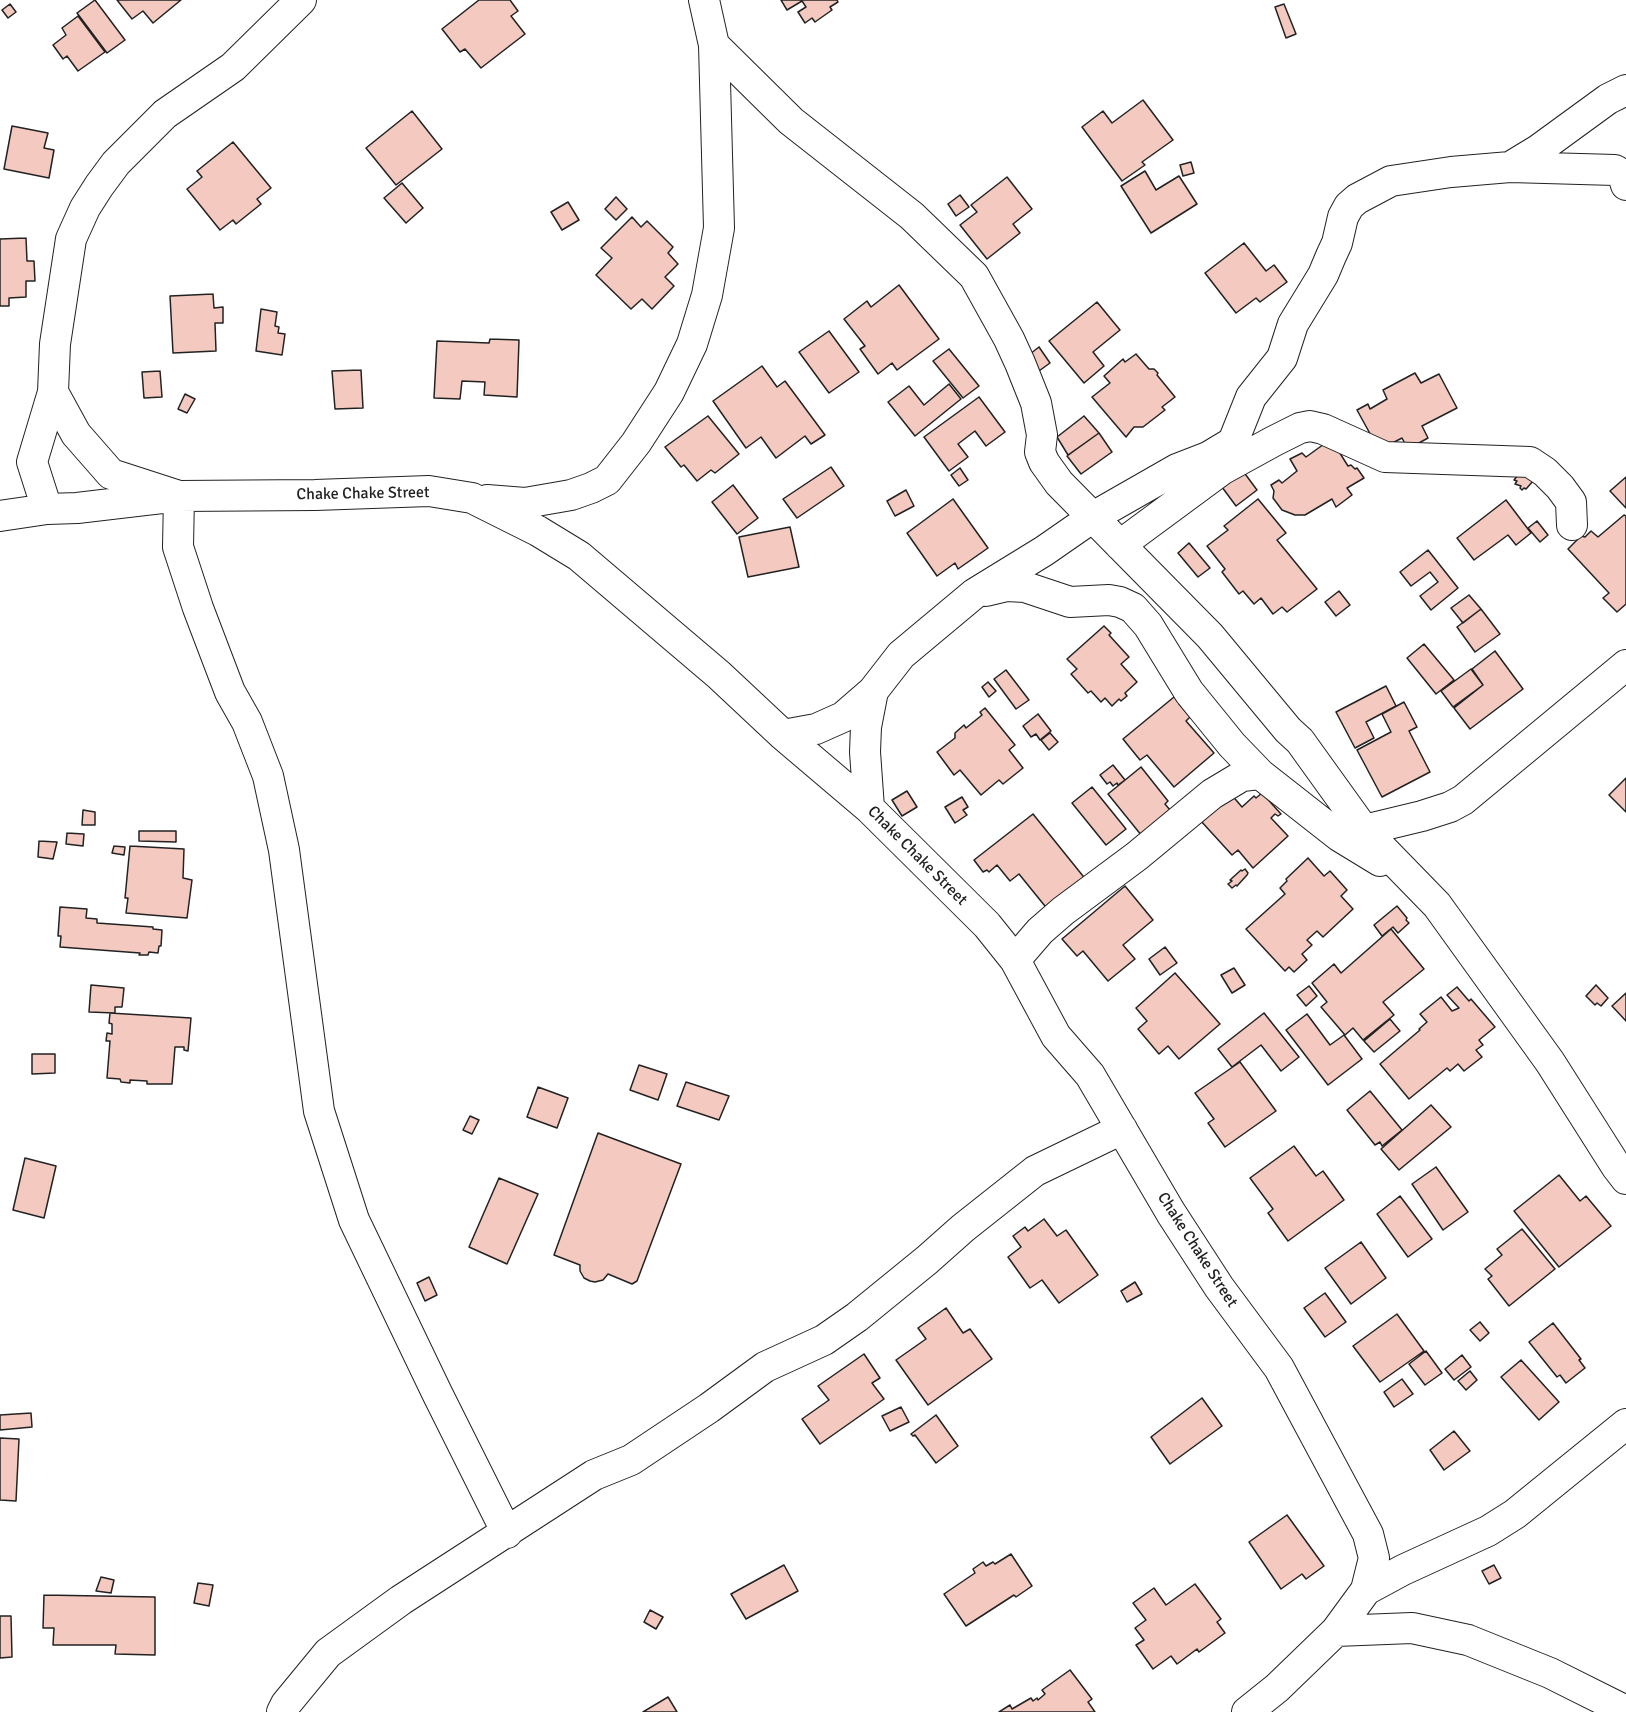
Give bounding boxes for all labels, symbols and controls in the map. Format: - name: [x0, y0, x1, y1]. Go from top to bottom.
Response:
- street label: Chake Chake Street: [296, 483, 430, 505]
- street label: Chake Chake Street: [863, 802, 971, 910]
- street label: Chake Chake Street: [1153, 1189, 1241, 1311]

